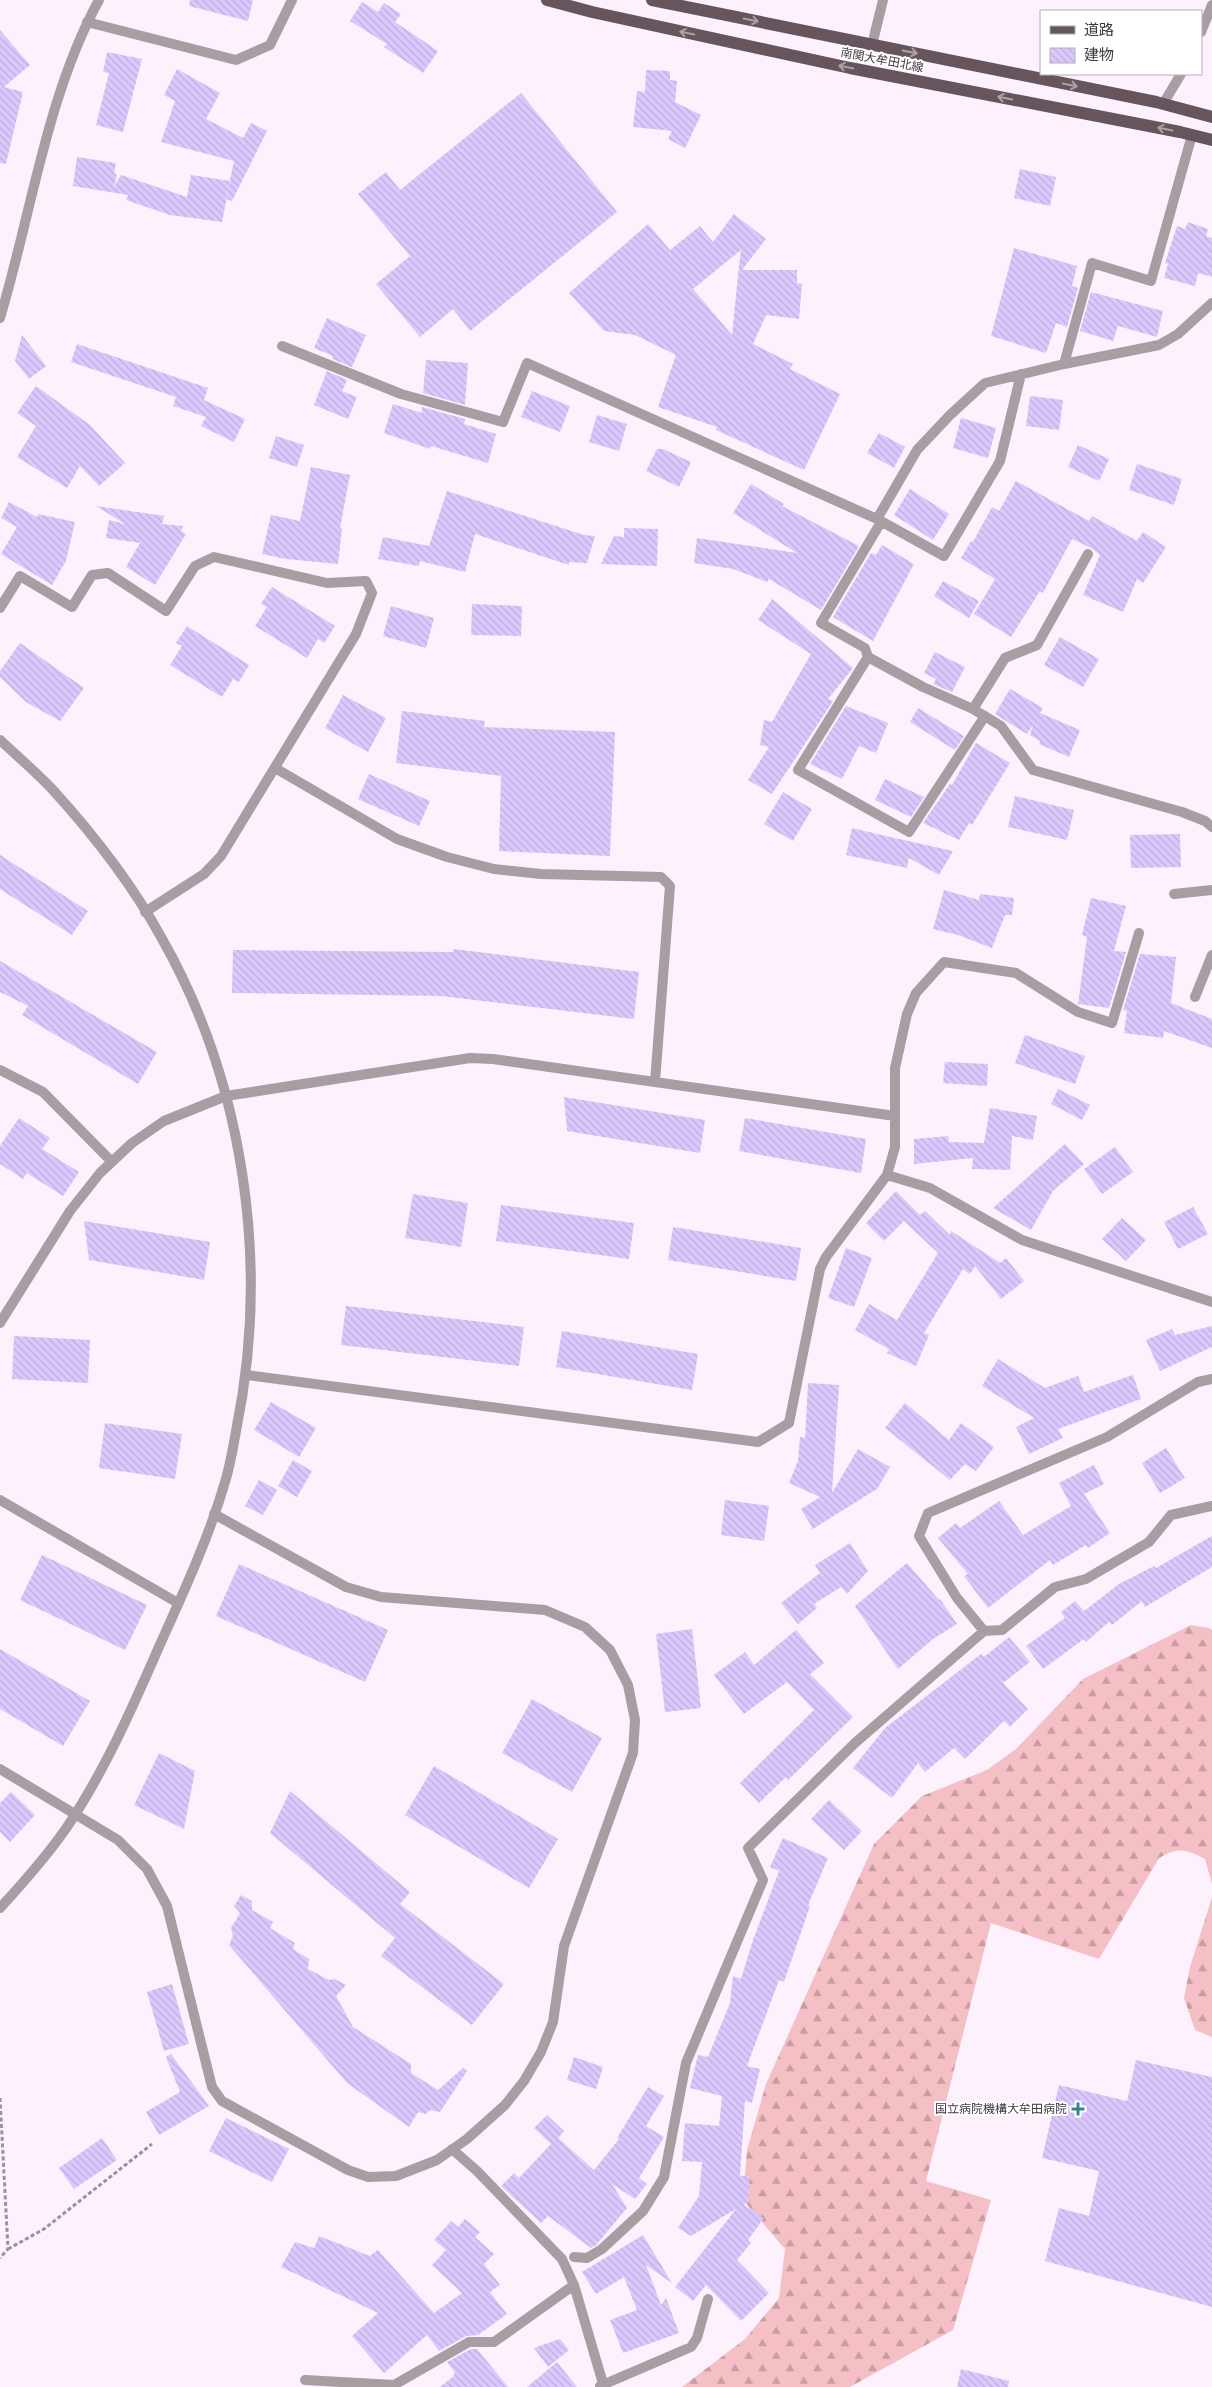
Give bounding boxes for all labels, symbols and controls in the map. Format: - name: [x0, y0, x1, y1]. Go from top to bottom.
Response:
- legend: [1040, 10, 1202, 75]
- one-way arrow: [743, 16, 759, 25]
- text: 道路: [1084, 21, 1114, 38]
- one-way arrow: [679, 28, 695, 37]
- street label: 南関大牟田北線: [839, 45, 925, 75]
- text: 建物: [1084, 46, 1114, 63]
- one-way arrow: [902, 48, 918, 58]
- one-way arrow: [838, 62, 854, 71]
- one-way arrow: [1061, 80, 1077, 90]
- one-way arrow: [997, 93, 1013, 103]
- one-way arrow: [1157, 124, 1173, 133]
- place label: 国立病院機構大牟田病院: [935, 2102, 1067, 2116]
- marker: 国立病院機構大牟田病院: [1071, 2102, 1085, 2116]

